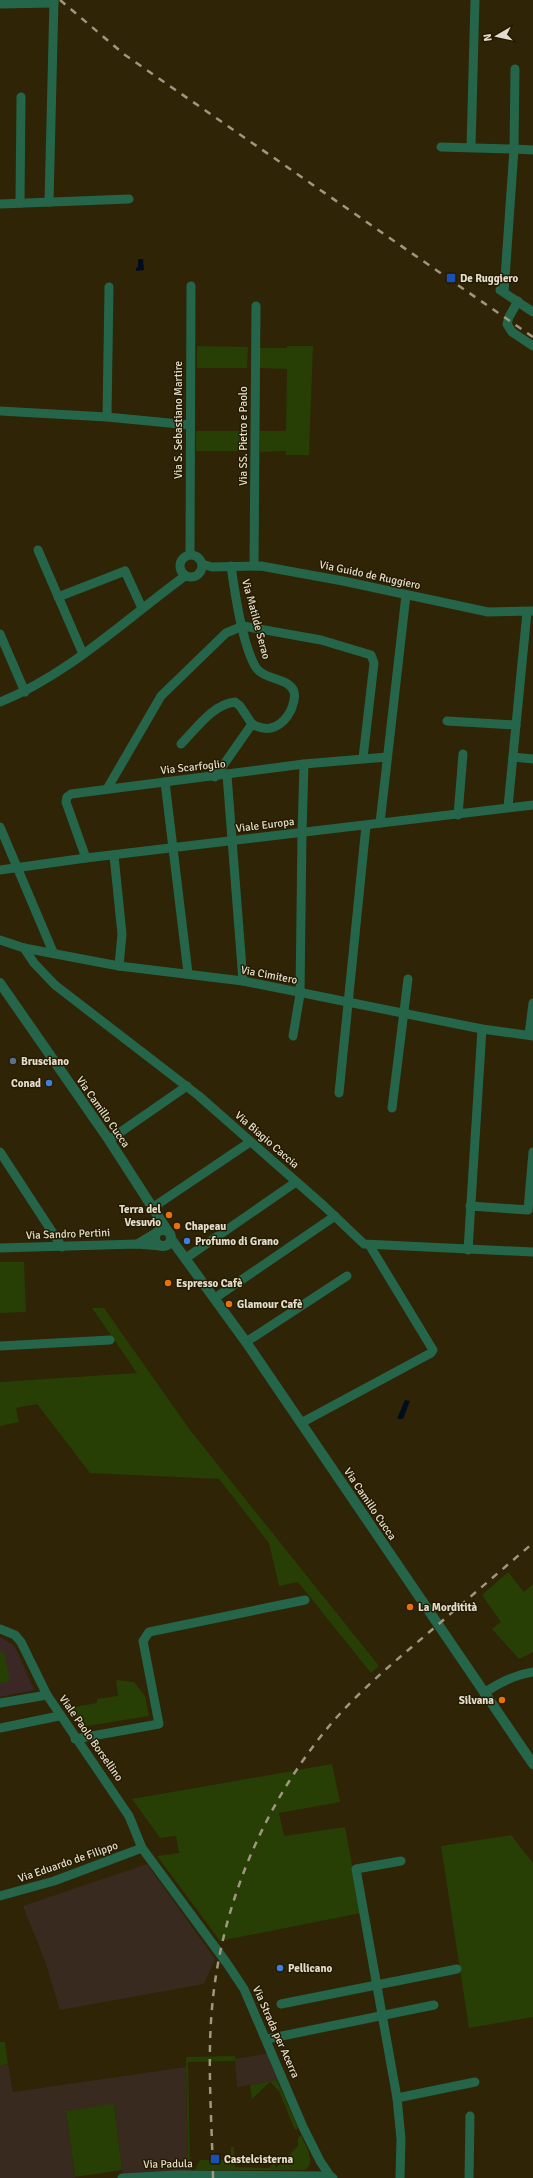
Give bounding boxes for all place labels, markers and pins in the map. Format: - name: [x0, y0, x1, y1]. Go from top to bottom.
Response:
- marker: De Ruggiero: [445, 272, 457, 284]
- place label: De Ruggiero: [460, 272, 519, 285]
- place label: Brusciano: [21, 1055, 69, 1068]
- marker: Brusciano: [8, 1056, 18, 1066]
- place label: Conad: [11, 1077, 41, 1090]
- marker: Conad: [44, 1078, 54, 1088]
- place label: Terra del Vesuvio: [119, 1203, 162, 1229]
- marker: Terra del Vesuvio: [164, 1210, 174, 1220]
- place label: Chapeau: [185, 1220, 226, 1233]
- marker: Chapeau: [172, 1221, 182, 1231]
- place label: Profumo di Grano: [195, 1235, 279, 1248]
- marker: Profumo di Grano: [182, 1236, 192, 1246]
- place label: Espresso Cafè: [176, 1277, 243, 1290]
- marker: Espresso Cafè: [163, 1278, 173, 1288]
- place label: Glamour Cafè: [237, 1298, 303, 1311]
- marker: Glamour Cafè: [224, 1299, 234, 1309]
- place label: La Morditità: [418, 1601, 478, 1614]
- marker: La Morditità: [405, 1602, 415, 1612]
- place label: Silvana: [459, 1694, 494, 1707]
- marker: Silvana: [497, 1695, 507, 1705]
- place label: Pellicano: [288, 1962, 332, 1975]
- marker: Pellicano: [275, 1963, 285, 1973]
- marker: Castelcisterna: [209, 2153, 221, 2165]
- place label: Castelcisterna: [224, 2153, 293, 2166]

